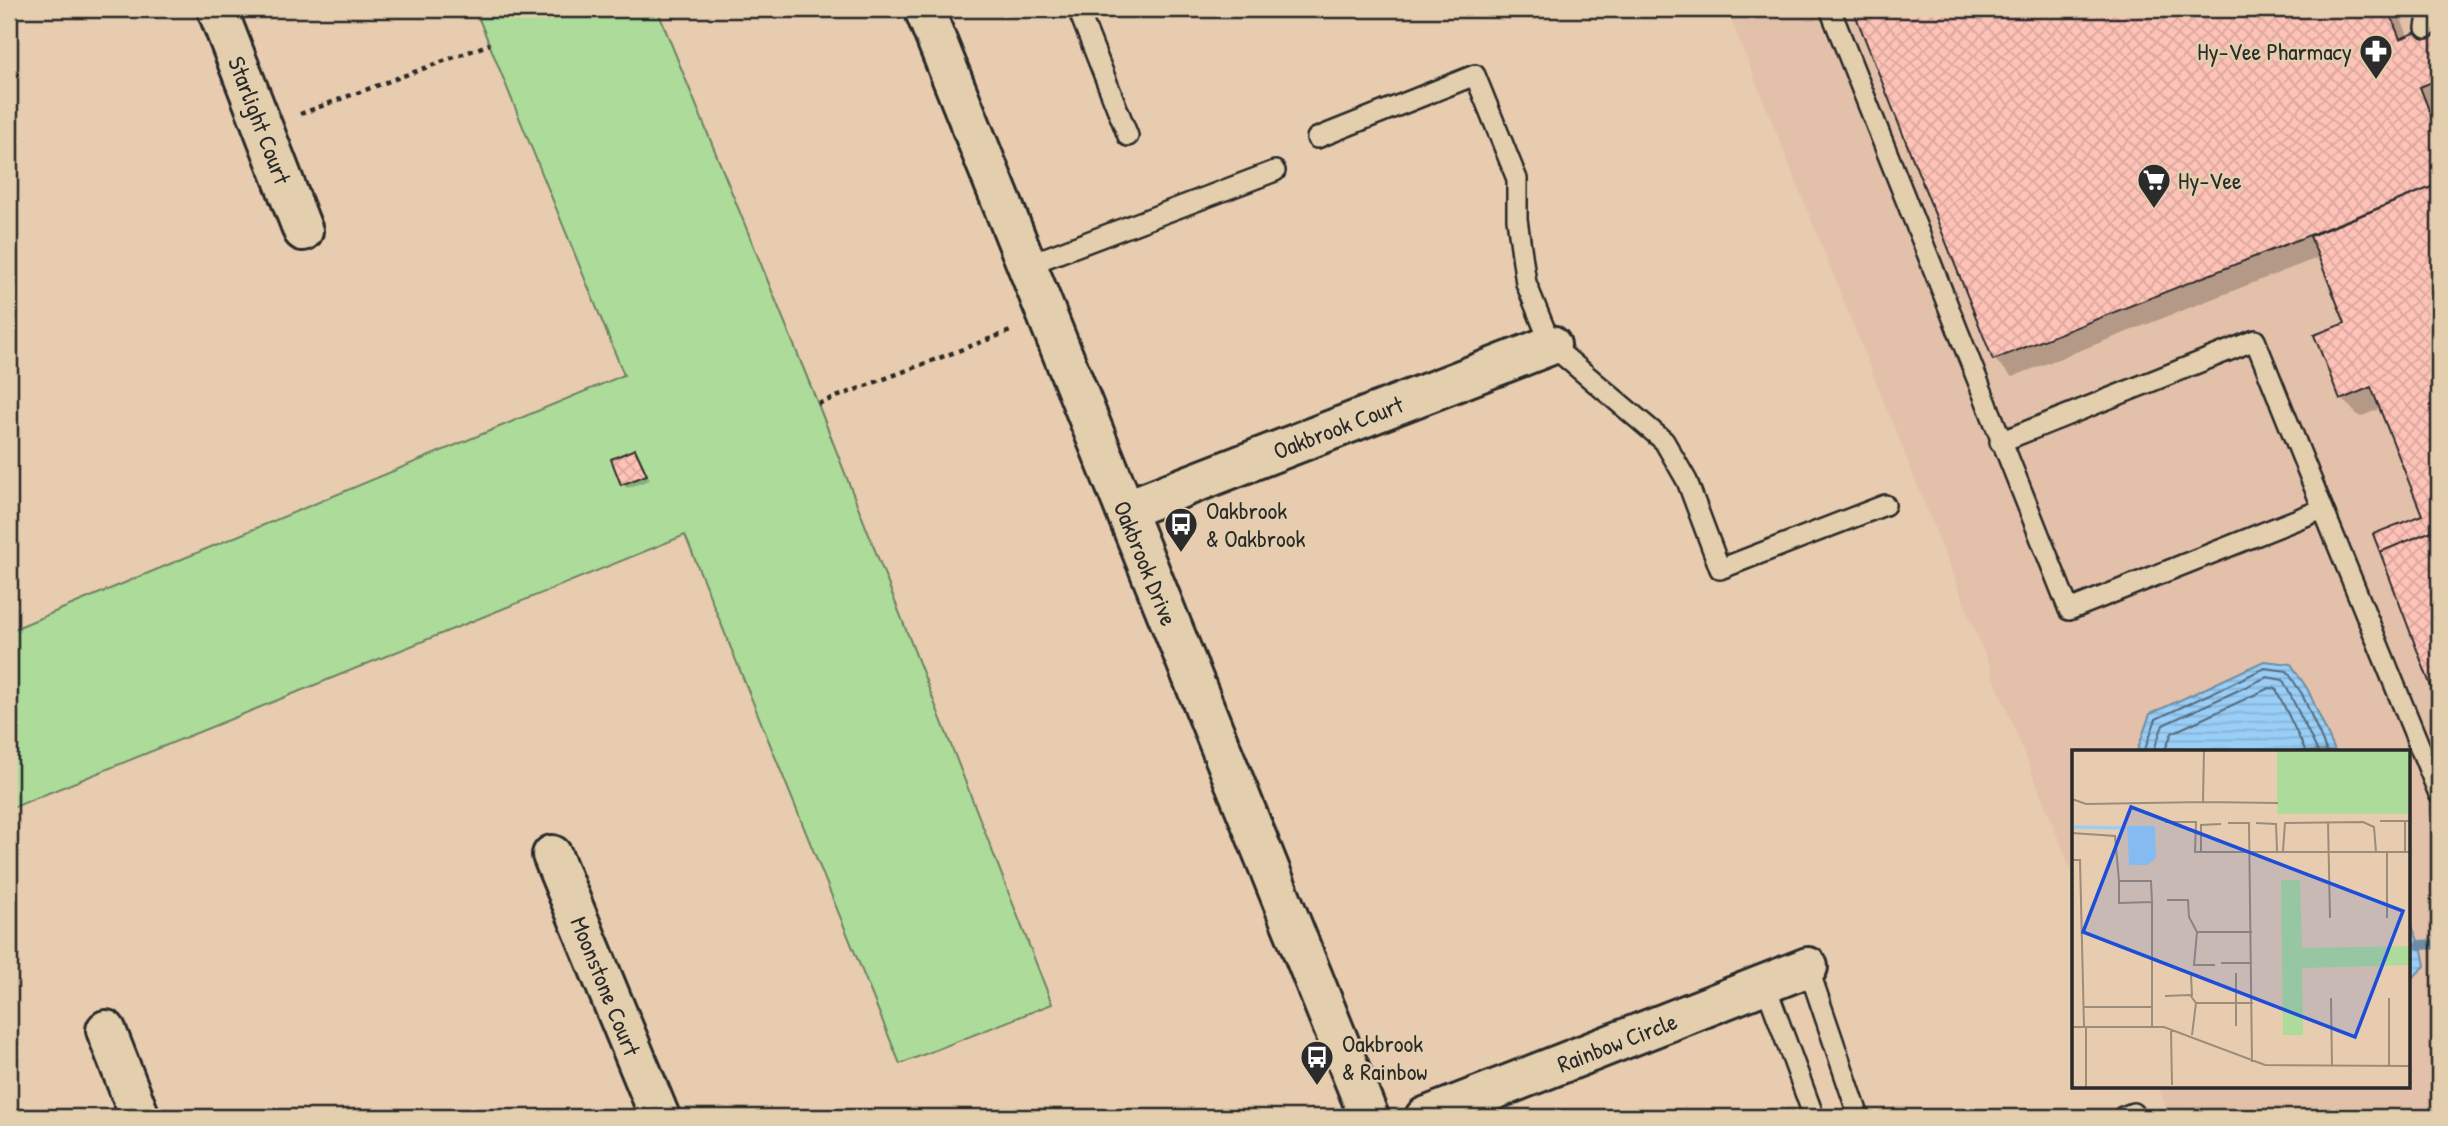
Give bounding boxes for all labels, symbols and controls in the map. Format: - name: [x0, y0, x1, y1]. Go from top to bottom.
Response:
- pharmacy icon: Hy-Vee Pharmacy: [2357, 32, 2395, 81]
- place label: Hy-Vee Pharmacy: [2197, 35, 2352, 67]
- street label: Starlight Court: [221, 52, 299, 189]
- supermarket icon: Hy-Vee: [2135, 161, 2173, 210]
- place label: Hy-Vee: [2178, 164, 2242, 196]
- street label: Oakbrook Court: [1269, 387, 1408, 466]
- place label: Oakbrook & Oakbrook: [1206, 494, 1305, 554]
- street label: Oakbrook Drive: [1106, 496, 1186, 631]
- bus stop icon: Oakbrook & Oakbrook: [1162, 505, 1200, 554]
- inset map: [2072, 750, 2410, 1088]
- street label: Moonstone Court: [564, 912, 649, 1061]
- street label: Rainbow Circle: [1553, 1004, 1682, 1079]
- place label: Oakbrook & Rainbow: [1342, 1027, 1427, 1087]
- bus stop icon: Oakbrook & Rainbow: [1298, 1038, 1336, 1087]

